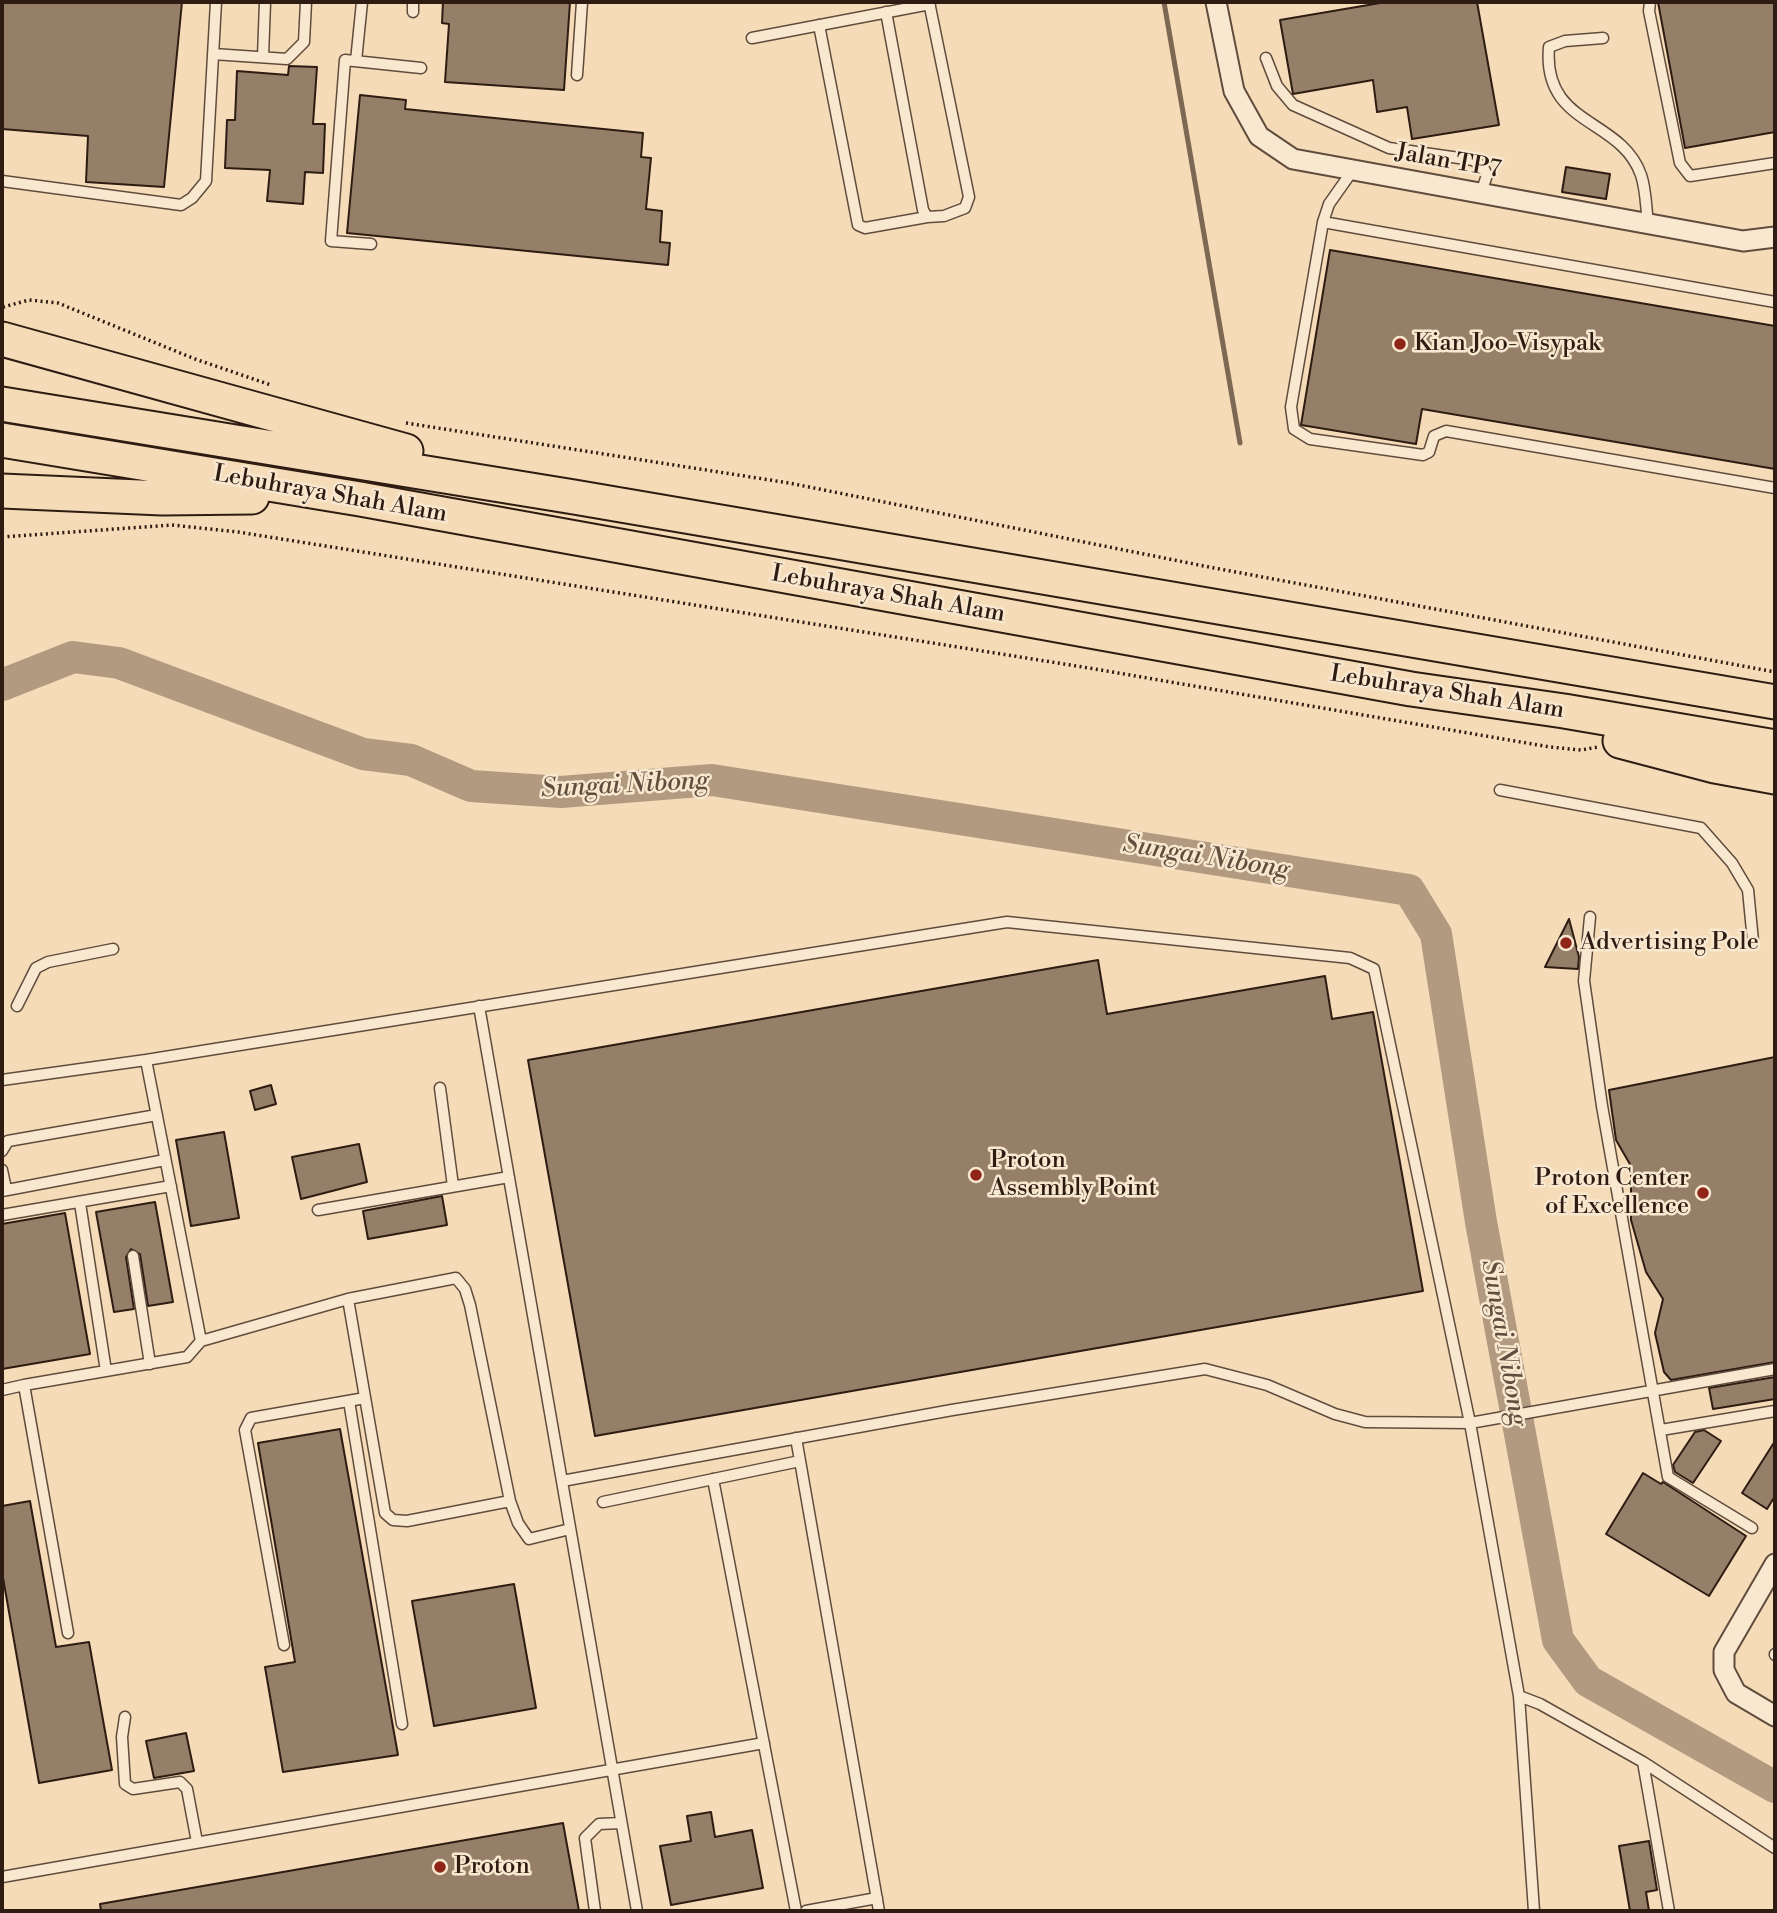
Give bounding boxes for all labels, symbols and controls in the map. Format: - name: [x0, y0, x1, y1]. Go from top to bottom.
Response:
- street label: Jalan TP7: [1393, 139, 1503, 185]
- place label: Kian Joo-Visypak: [1414, 330, 1601, 358]
- marker: Kian Joo-Visypak: [1392, 336, 1408, 352]
- street label: Lebuhraya Shah Alam: [211, 460, 449, 530]
- street label: Lebuhraya Shah Alam: [769, 560, 1007, 630]
- street label: Lebuhraya Shah Alam: [1328, 660, 1566, 726]
- water label: Sungai Nibong: [540, 766, 710, 806]
- water label: Sungai Nibong: [1121, 829, 1291, 887]
- place label: Advertising Pole: [1580, 929, 1759, 957]
- marker: Advertising Pole: [1558, 935, 1574, 951]
- place label: Proton Assembly Point: [990, 1147, 1157, 1203]
- place label: Proton Center of Excellence: [1535, 1165, 1689, 1221]
- marker: Proton Assembly Point: [968, 1167, 984, 1183]
- marker: Proton Center of Excellence: [1695, 1185, 1711, 1201]
- water label: Sungai Nibong: [1473, 1257, 1533, 1429]
- place label: Proton: [454, 1853, 530, 1881]
- marker: Proton: [432, 1859, 448, 1875]

